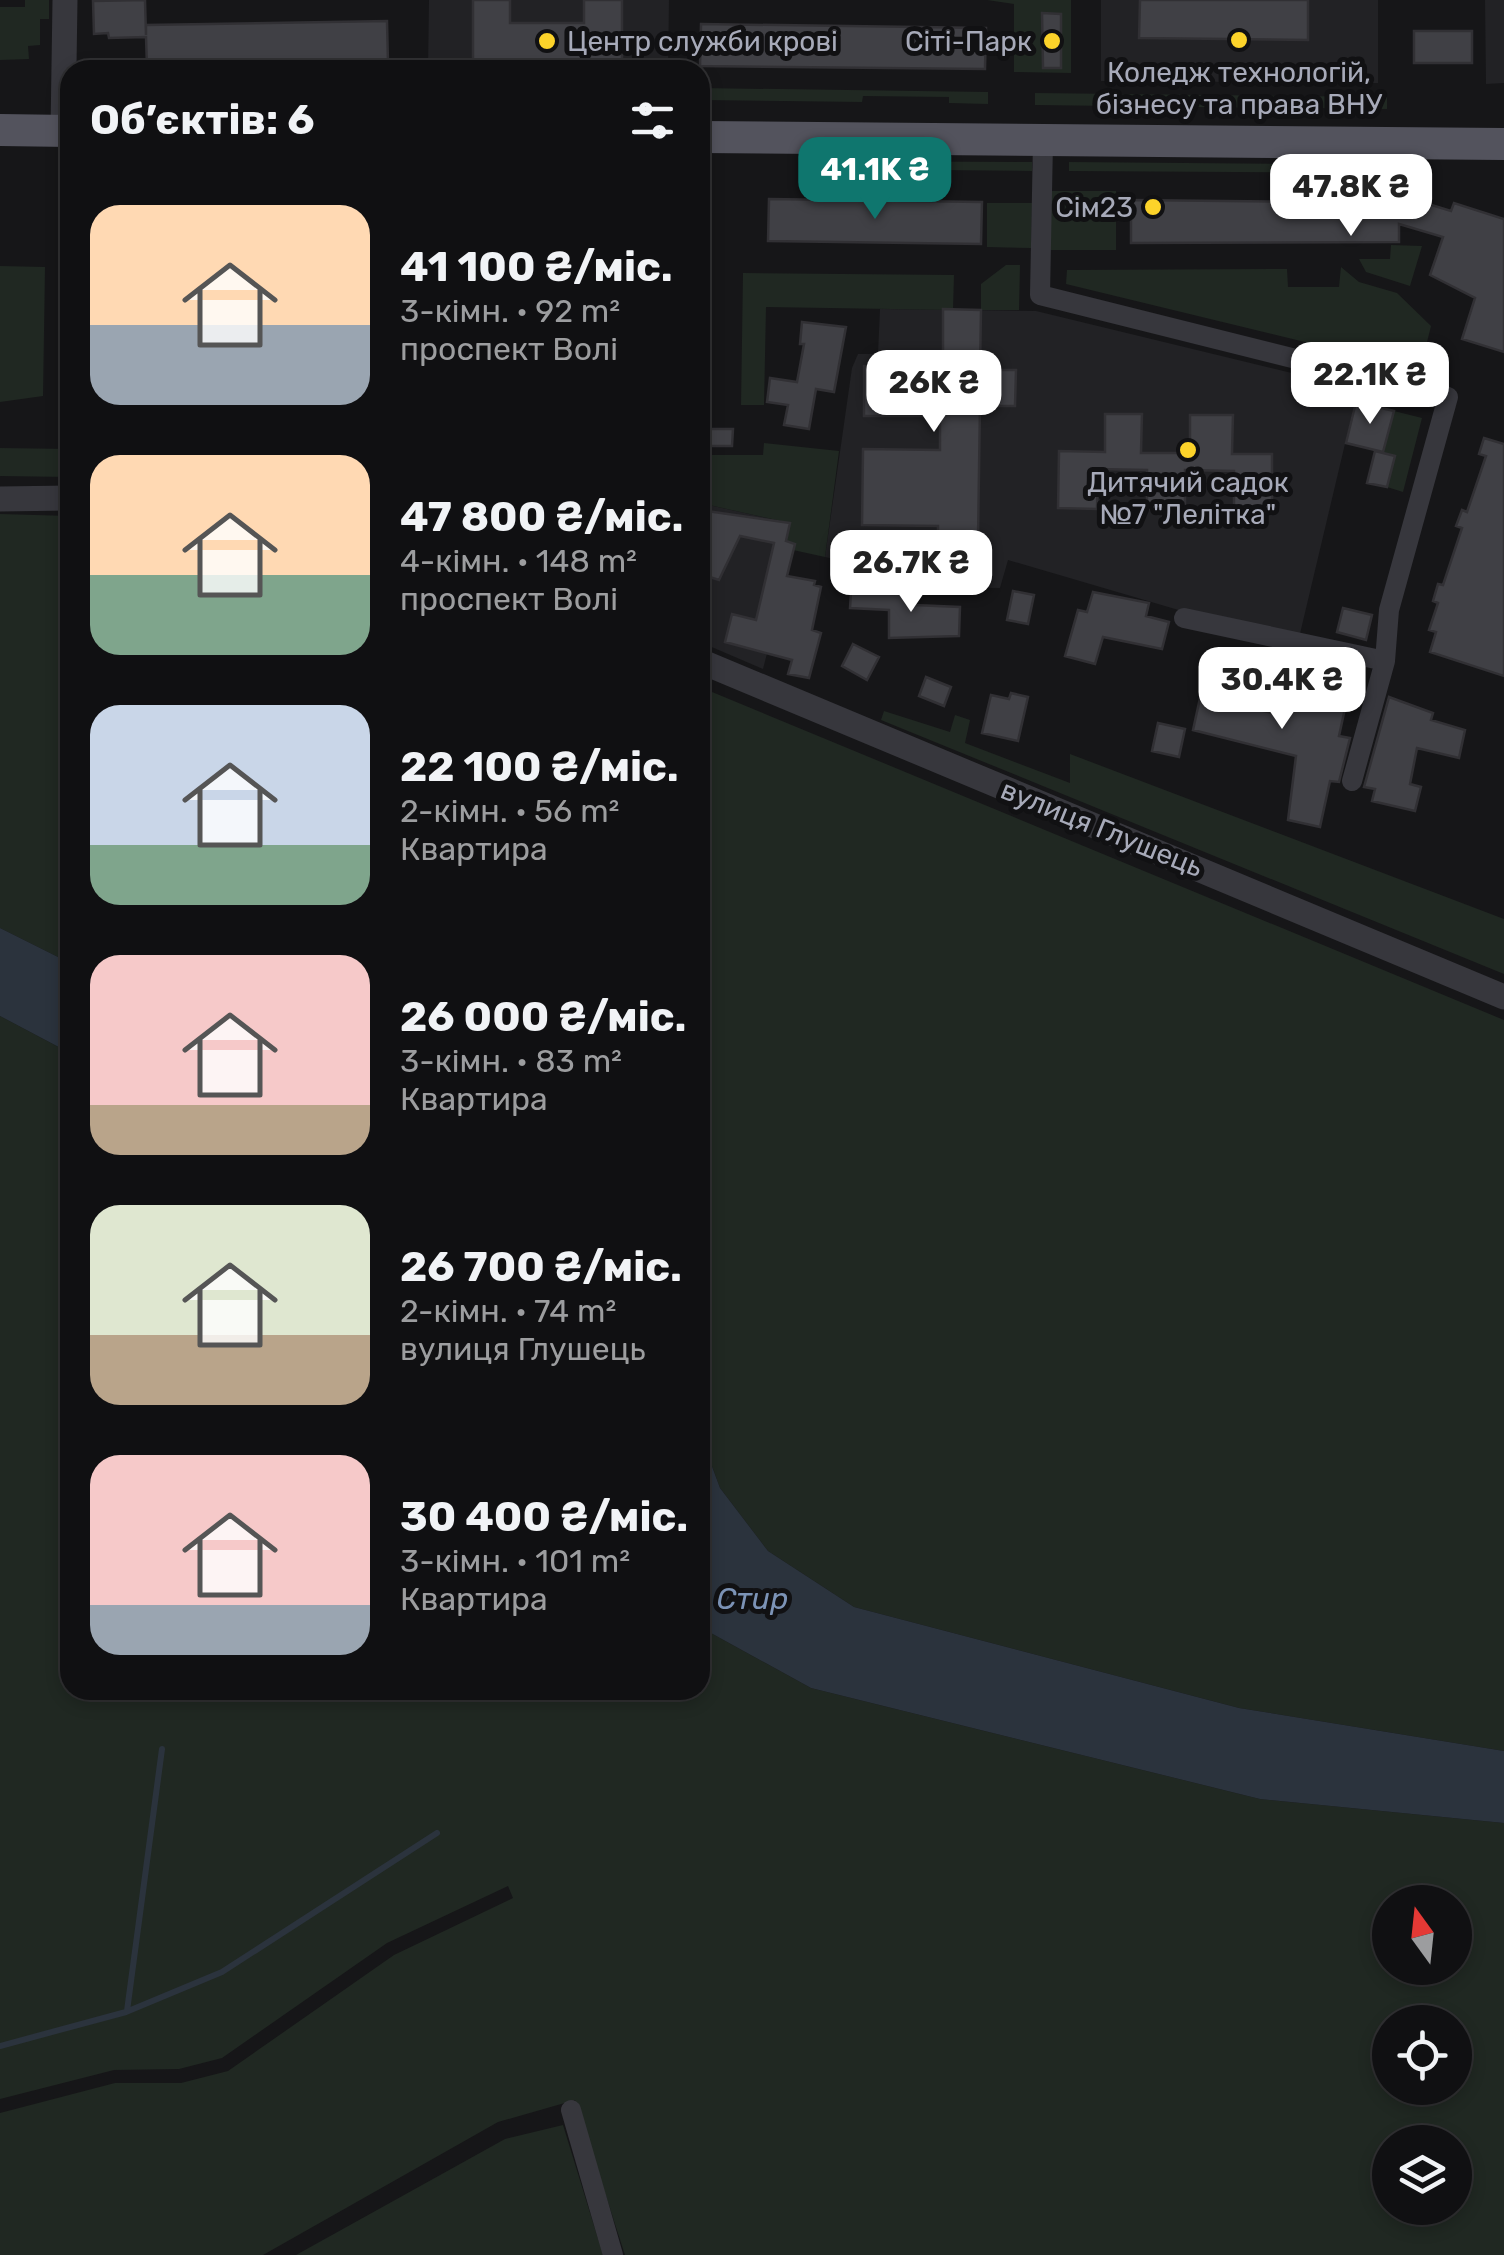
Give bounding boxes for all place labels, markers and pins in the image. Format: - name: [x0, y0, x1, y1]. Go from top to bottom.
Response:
- place label: Центр служби крові: [567, 25, 838, 58]
- place label: Сіті-Парк: [905, 25, 1032, 58]
- marker: Коледж технологій, бізнесу та права ВНУ: [1228, 29, 1250, 51]
- marker: Центр служби крові: [536, 30, 558, 52]
- marker: Сіті-Парк: [1041, 30, 1063, 52]
- place label: Коледж технологій, бізнесу та права ВНУ: [1096, 56, 1383, 121]
- pin: 41.1K ₴: [783, 137, 967, 222]
- pin: 47.8K ₴: [1259, 154, 1443, 239]
- place label: Сім23: [1055, 191, 1133, 224]
- marker: Сім23: [1142, 196, 1164, 218]
- pin: 22.1K ₴: [1278, 342, 1462, 427]
- pin: 26K ₴: [864, 350, 1004, 435]
- marker: Дитячий садок №7 "Лелітка": [1177, 439, 1199, 461]
- place label: Дитячий садок №7 "Лелітка": [1087, 466, 1289, 531]
- pin: 26.7K ₴: [819, 530, 1003, 615]
- pin: 30.4K ₴: [1190, 647, 1374, 732]

